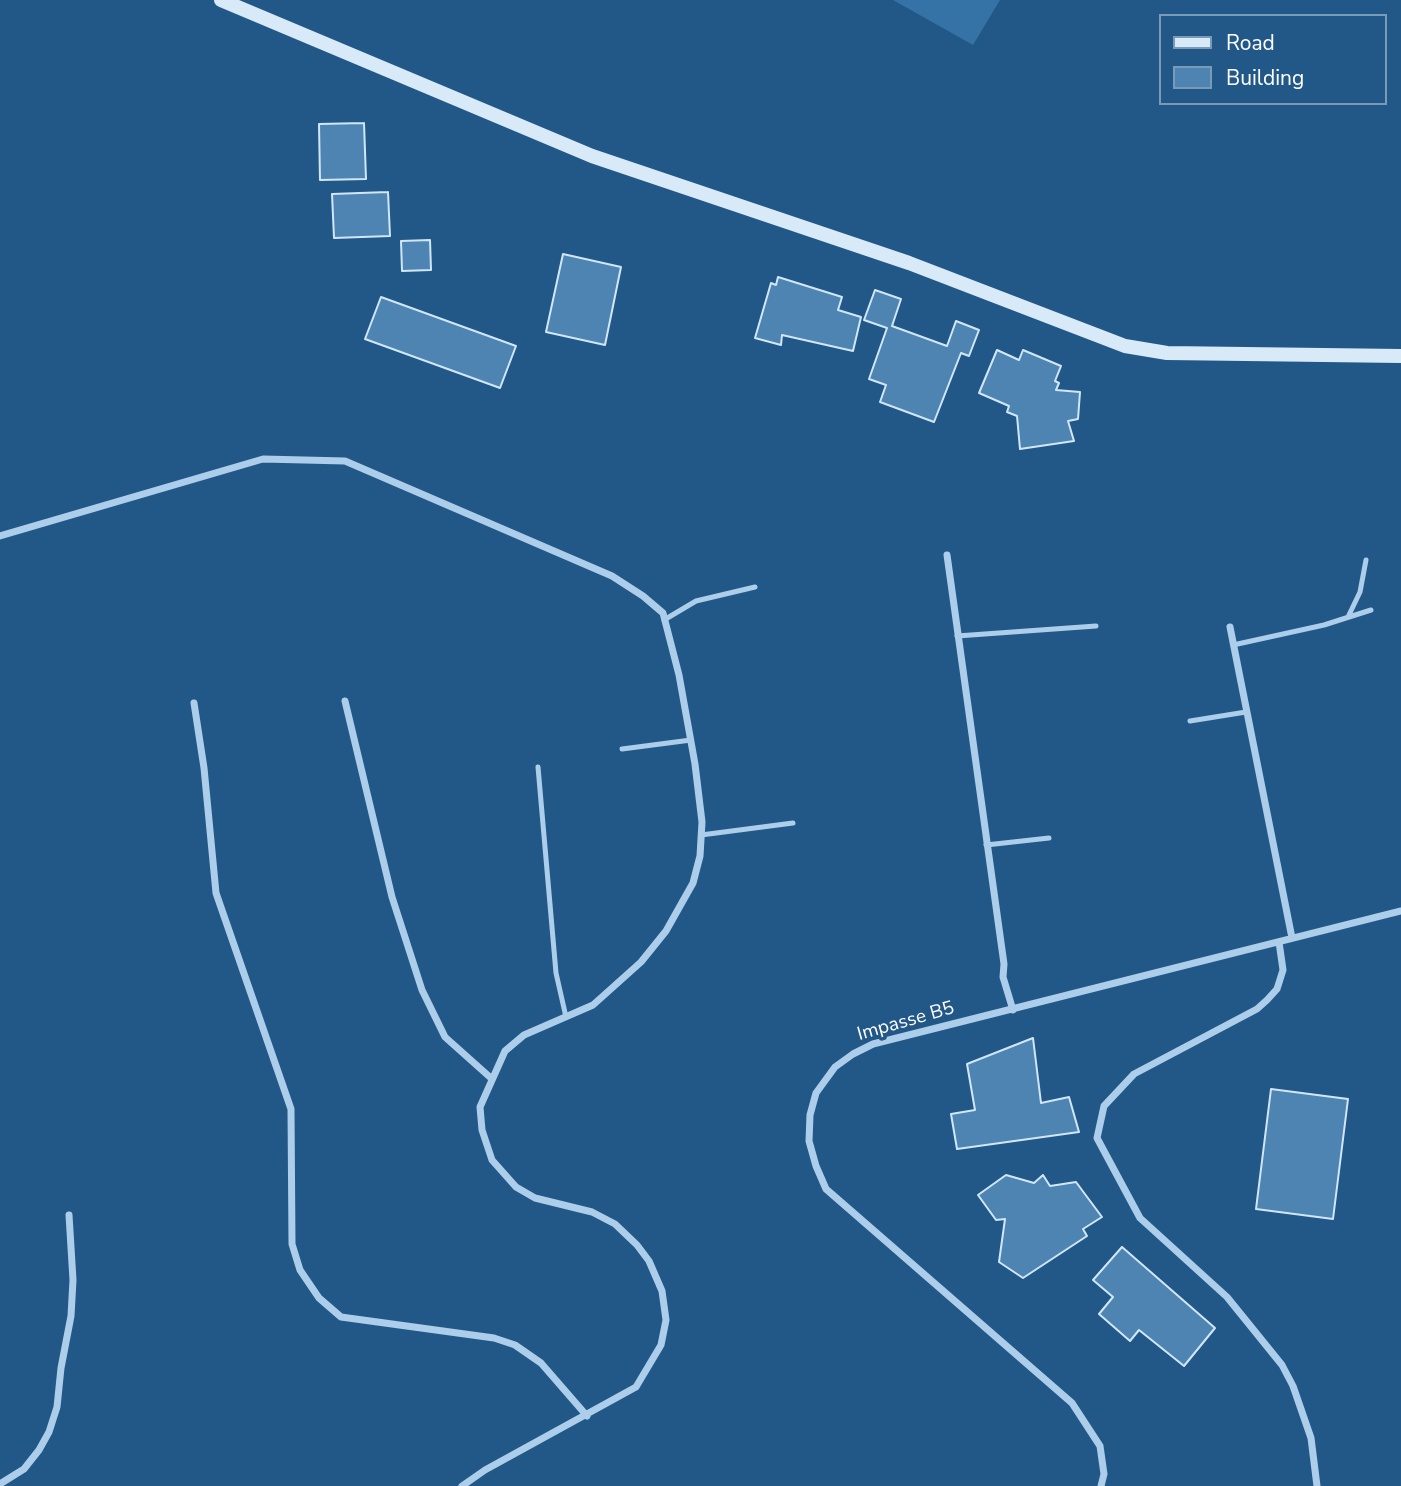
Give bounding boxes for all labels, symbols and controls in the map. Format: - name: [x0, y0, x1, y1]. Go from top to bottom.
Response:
- legend: [1160, 14, 1387, 105]
- text: Road: [1226, 29, 1275, 57]
- text: Building: [1226, 64, 1304, 92]
- street label: Impasse B5: [855, 997, 957, 1047]

